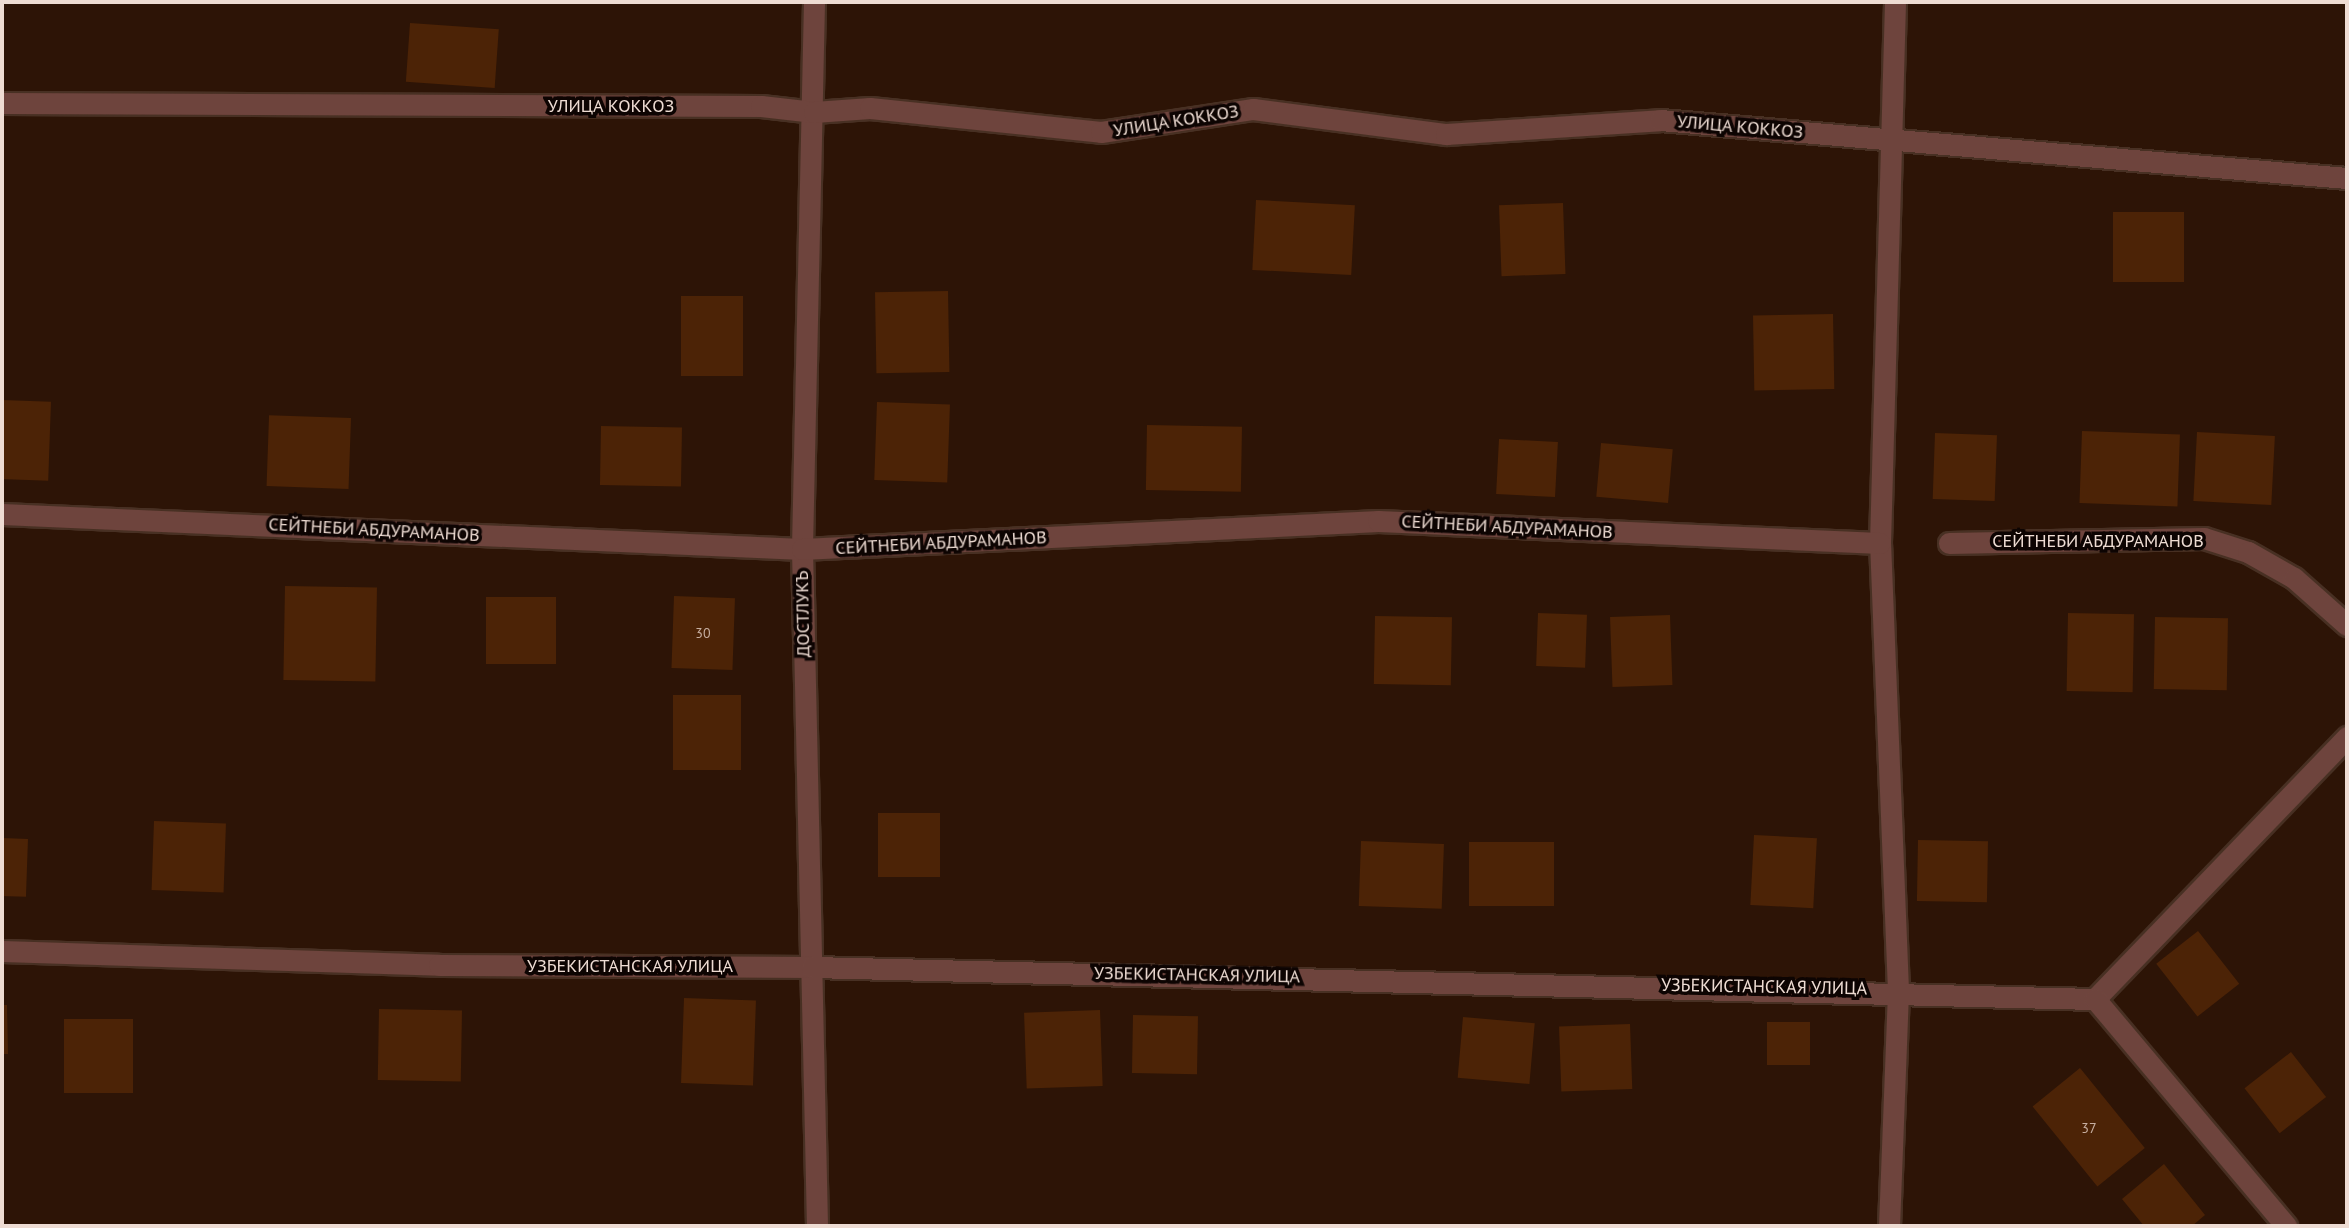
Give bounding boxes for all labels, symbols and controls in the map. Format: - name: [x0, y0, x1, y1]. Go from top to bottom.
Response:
- street label: УЛИЦА КОККОЗ: [547, 95, 675, 117]
- street label: УЛИЦА КОККОЗ: [1111, 100, 1241, 142]
- street label: УЛИЦА КОККОЗ: [1676, 111, 1804, 143]
- street label: СЕЙТНЕБИ АБДУРАМАНОВ: [1401, 511, 1613, 543]
- street label: СЕЙТНЕБИ АБДУРАМАНОВ: [268, 514, 480, 546]
- street label: СЕЙТНЕБИ АБДУРАМАНОВ: [835, 527, 1047, 559]
- street label: СЕЙТНЕБИ АБДУРАМАНОВ: [1992, 530, 2204, 552]
- street label: ДОСТЛУКЪ: [791, 570, 815, 658]
- house number: 30: [695, 625, 711, 641]
- street label: УЗБЕКИСТАНСКАЯ УЛИЦА: [527, 955, 733, 977]
- street label: УЗБЕКИСТАНСКАЯ УЛИЦА: [1094, 962, 1300, 988]
- street label: УЗБЕКИСТАНСКАЯ УЛИЦА: [1661, 974, 1867, 1000]
- house number: 37: [2081, 1120, 2097, 1136]

